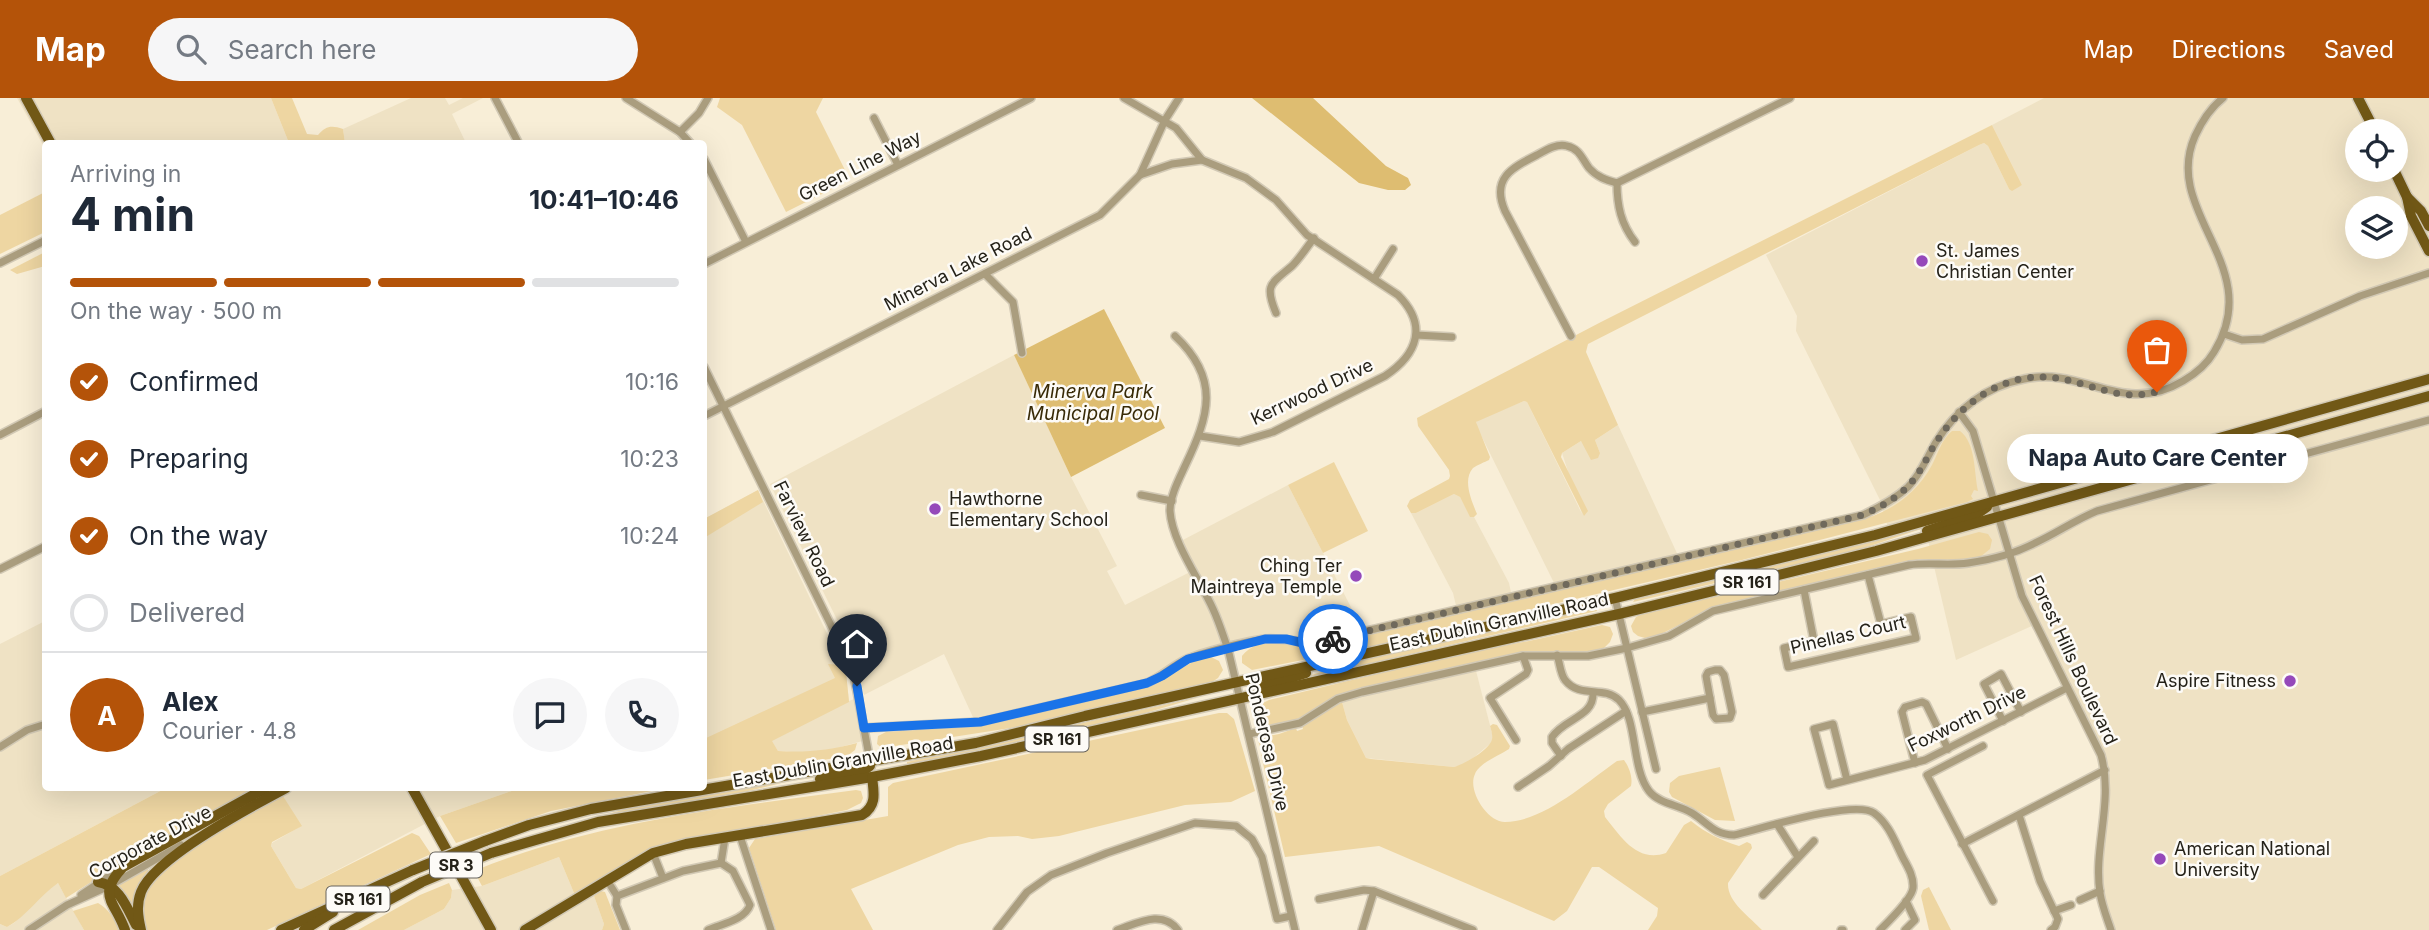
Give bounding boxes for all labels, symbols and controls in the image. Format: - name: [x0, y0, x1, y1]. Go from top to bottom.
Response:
- search box: [148, 18, 638, 81]
- text: Map: [35, 29, 106, 69]
- icon: search: [172, 30, 210, 68]
- text: Search here: [228, 34, 376, 65]
- text: Map: [2084, 35, 2133, 64]
- text: Directions: [2171, 35, 2286, 64]
- text: Saved: [2324, 35, 2394, 64]
- map controls: [2345, 119, 2408, 259]
- button: locate: [2345, 119, 2408, 182]
- street label: Green Line Way: [795, 126, 924, 205]
- text: Arriving in: [70, 160, 181, 188]
- text: 10:41–10:46: [529, 184, 679, 215]
- text: 4 min: [70, 186, 195, 242]
- button: layers: [2345, 196, 2408, 259]
- street label: Minerva Lake Road: [881, 222, 1035, 315]
- place label: St. James Christian Center: [1936, 240, 2074, 282]
- marker: St. James Christian Center: [1914, 253, 1930, 269]
- text: On the way · 500 m: [70, 297, 282, 325]
- pin: [2127, 320, 2187, 392]
- icon: bag: [2138, 331, 2176, 369]
- street label: Kerrwood Drive: [1247, 354, 1376, 429]
- icon: check: [70, 363, 108, 401]
- text: Confirmed: [129, 366, 259, 397]
- text: 10:16: [625, 368, 679, 396]
- water label: Minerva Park Municipal Pool: [1027, 380, 1160, 425]
- callout: Napa Auto Care Center: [2007, 434, 2308, 483]
- icon: check: [70, 440, 108, 478]
- text: Preparing: [129, 443, 249, 474]
- text: Napa Auto Care Center: [2028, 444, 2287, 472]
- text: 10:23: [620, 445, 679, 473]
- street label: Farview Road: [770, 477, 839, 590]
- place label: Hawthorne Elementary School: [949, 488, 1108, 530]
- marker: Hawthorne Elementary School: [927, 501, 943, 517]
- icon: check: [70, 517, 108, 555]
- text: On the way: [129, 520, 268, 551]
- text: 10:24: [620, 522, 679, 550]
- place label: Ching Ter Maintreya Temple: [1191, 555, 1342, 597]
- marker: Ching Ter Maintreya Temple: [1348, 568, 1364, 584]
- road number: SR 161: [1716, 569, 1778, 594]
- street label: Forest Hills Boulevard: [2025, 572, 2122, 748]
- street label: East Dublin Granville Road: [1387, 588, 1610, 655]
- text: Delivered: [129, 597, 245, 628]
- courier: [1298, 604, 1368, 674]
- street label: Pinellas Court: [1788, 611, 1908, 658]
- pin: [827, 614, 887, 686]
- icon: bike: [1314, 620, 1352, 658]
- icon: home: [838, 625, 876, 663]
- place label: Aspire Fitness: [2156, 670, 2276, 691]
- street label: Ponderosa Drive: [1241, 671, 1294, 813]
- marker: Aspire Fitness: [2282, 673, 2298, 689]
- button: chat: [513, 678, 587, 752]
- button: phone: [605, 678, 679, 752]
- street label: Foxworth Drive: [1904, 681, 2029, 756]
- text: Alex: [162, 686, 219, 717]
- text: A: [97, 700, 117, 731]
- text: Courier · 4.8: [162, 717, 297, 745]
- road number: SR 161: [1026, 726, 1088, 752]
- street label: East Dublin Granville Road: [731, 732, 955, 791]
- street label: Corporate Drive: [85, 800, 215, 883]
- place label: American National University: [2174, 838, 2330, 880]
- marker: American National University: [2152, 851, 2168, 867]
- road number: SR 3: [430, 852, 482, 878]
- road number: SR 161: [326, 886, 390, 912]

